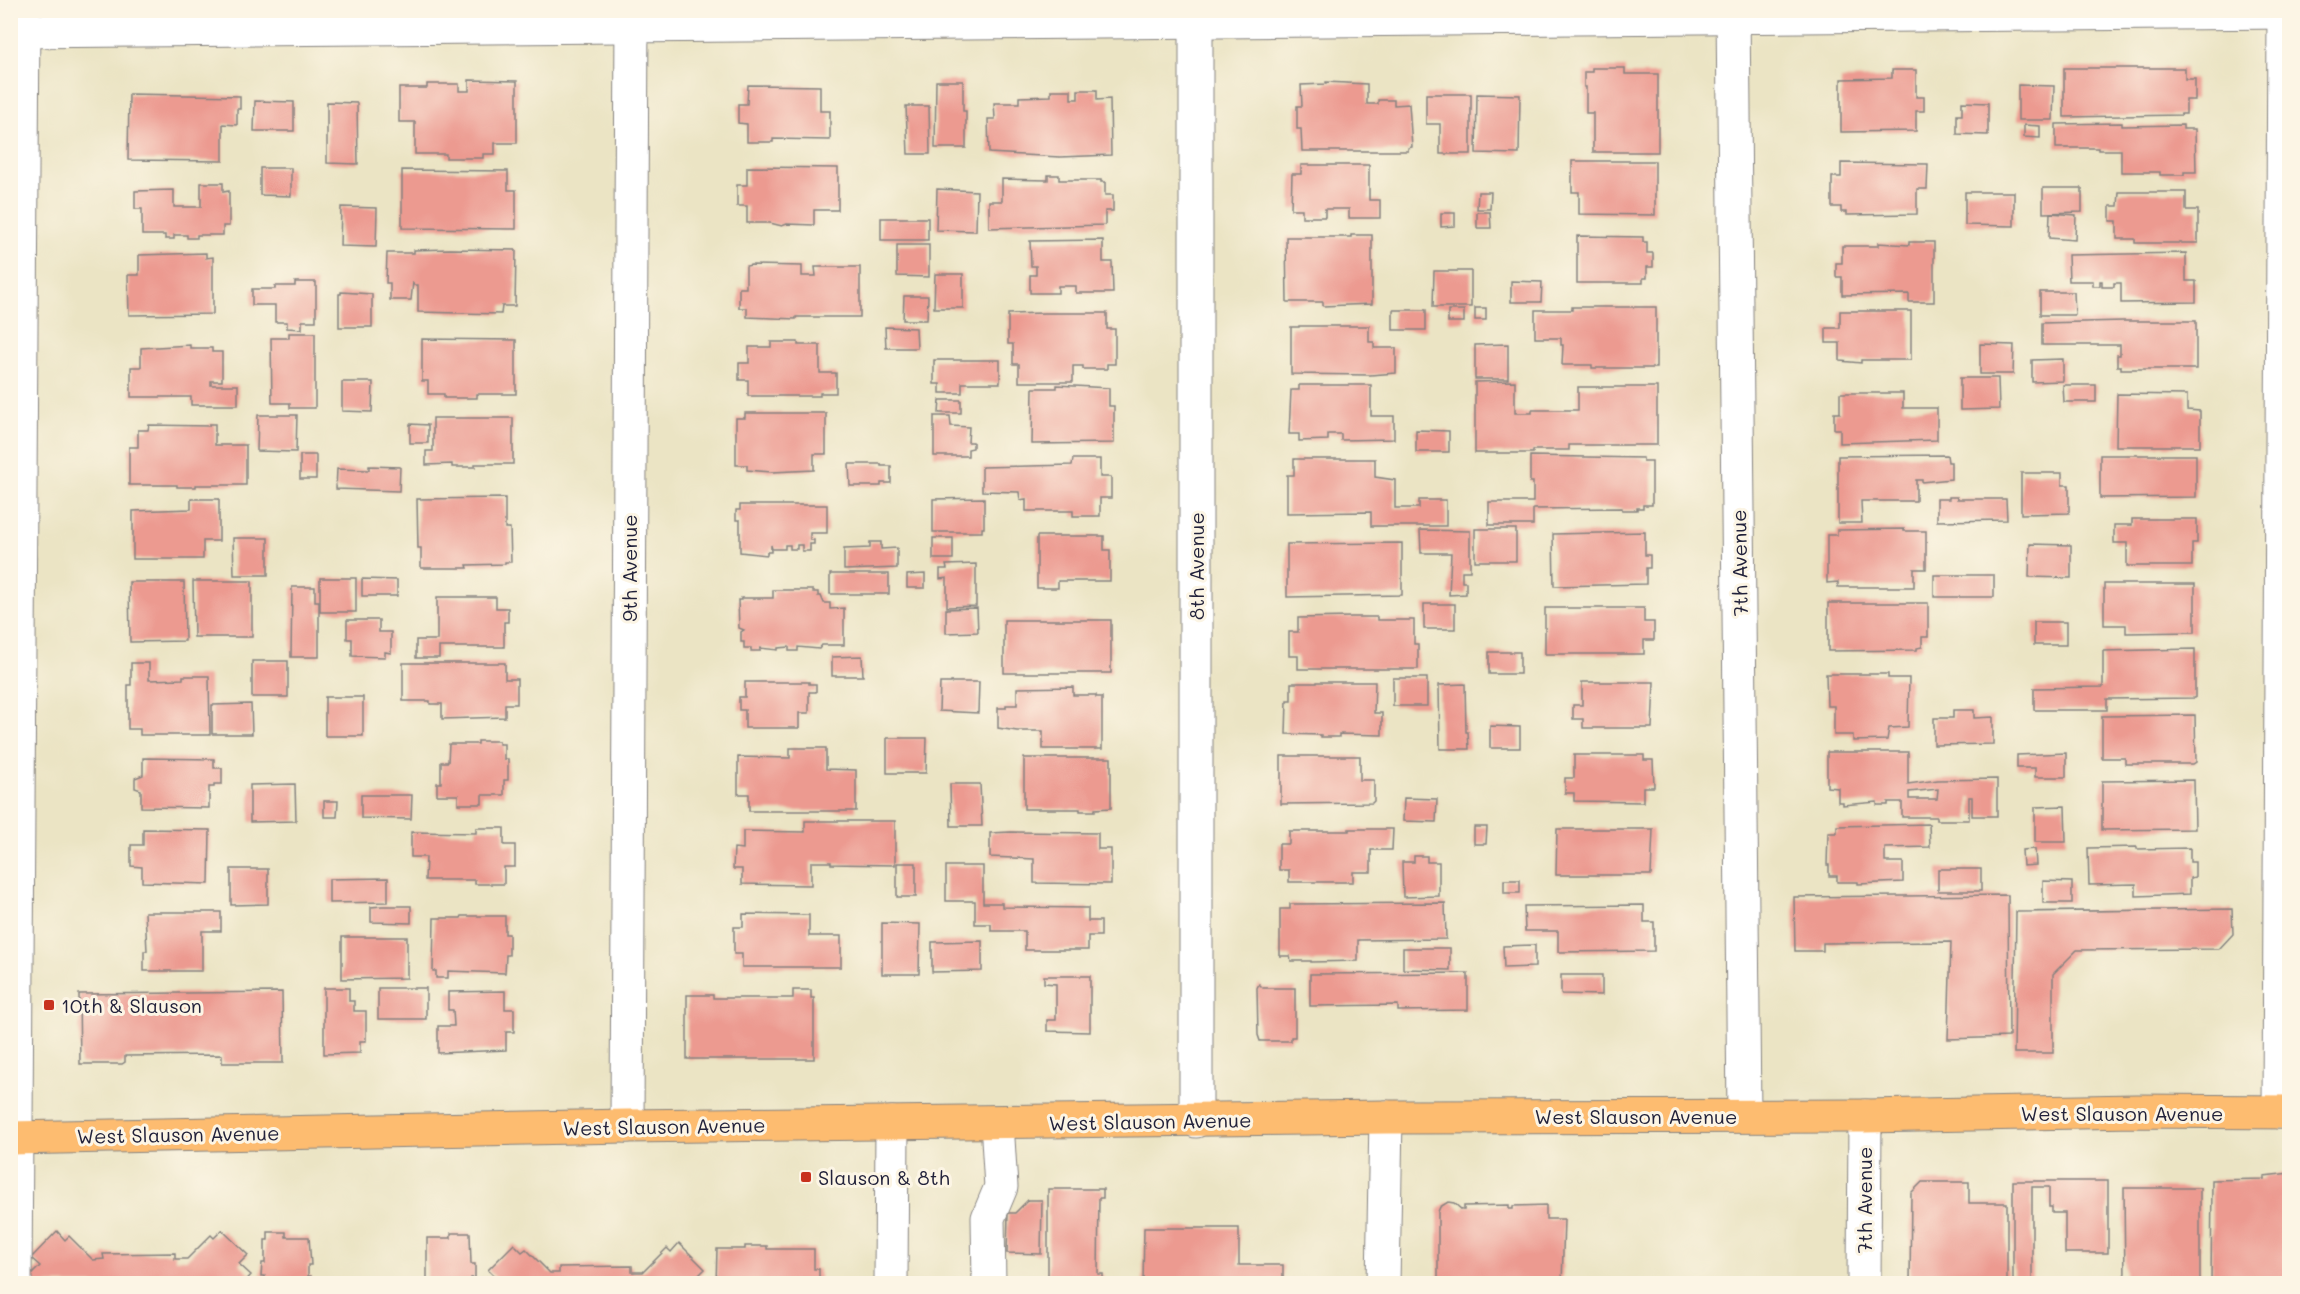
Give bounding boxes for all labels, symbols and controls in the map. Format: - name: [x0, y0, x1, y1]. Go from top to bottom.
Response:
- street label: 7th Avenue: [1725, 509, 1753, 617]
- street label: 8th Avenue: [1183, 512, 1209, 620]
- street label: 9th Avenue: [616, 514, 642, 622]
- place label: 10th & Slauson: [61, 992, 202, 1018]
- marker: 10th & Slauson: [42, 998, 56, 1012]
- street label: West Slauson Avenue: [2021, 1100, 2223, 1126]
- street label: West Slauson Avenue: [1535, 1103, 1737, 1129]
- street label: West Slauson Avenue: [1048, 1106, 1252, 1136]
- street label: West Slauson Avenue: [562, 1111, 766, 1141]
- street label: West Slauson Avenue: [76, 1119, 280, 1149]
- street label: 7th Avenue: [1851, 1147, 1877, 1253]
- place label: Slauson & 8th: [818, 1164, 950, 1190]
- marker: Slauson & 8th: [799, 1170, 813, 1184]

